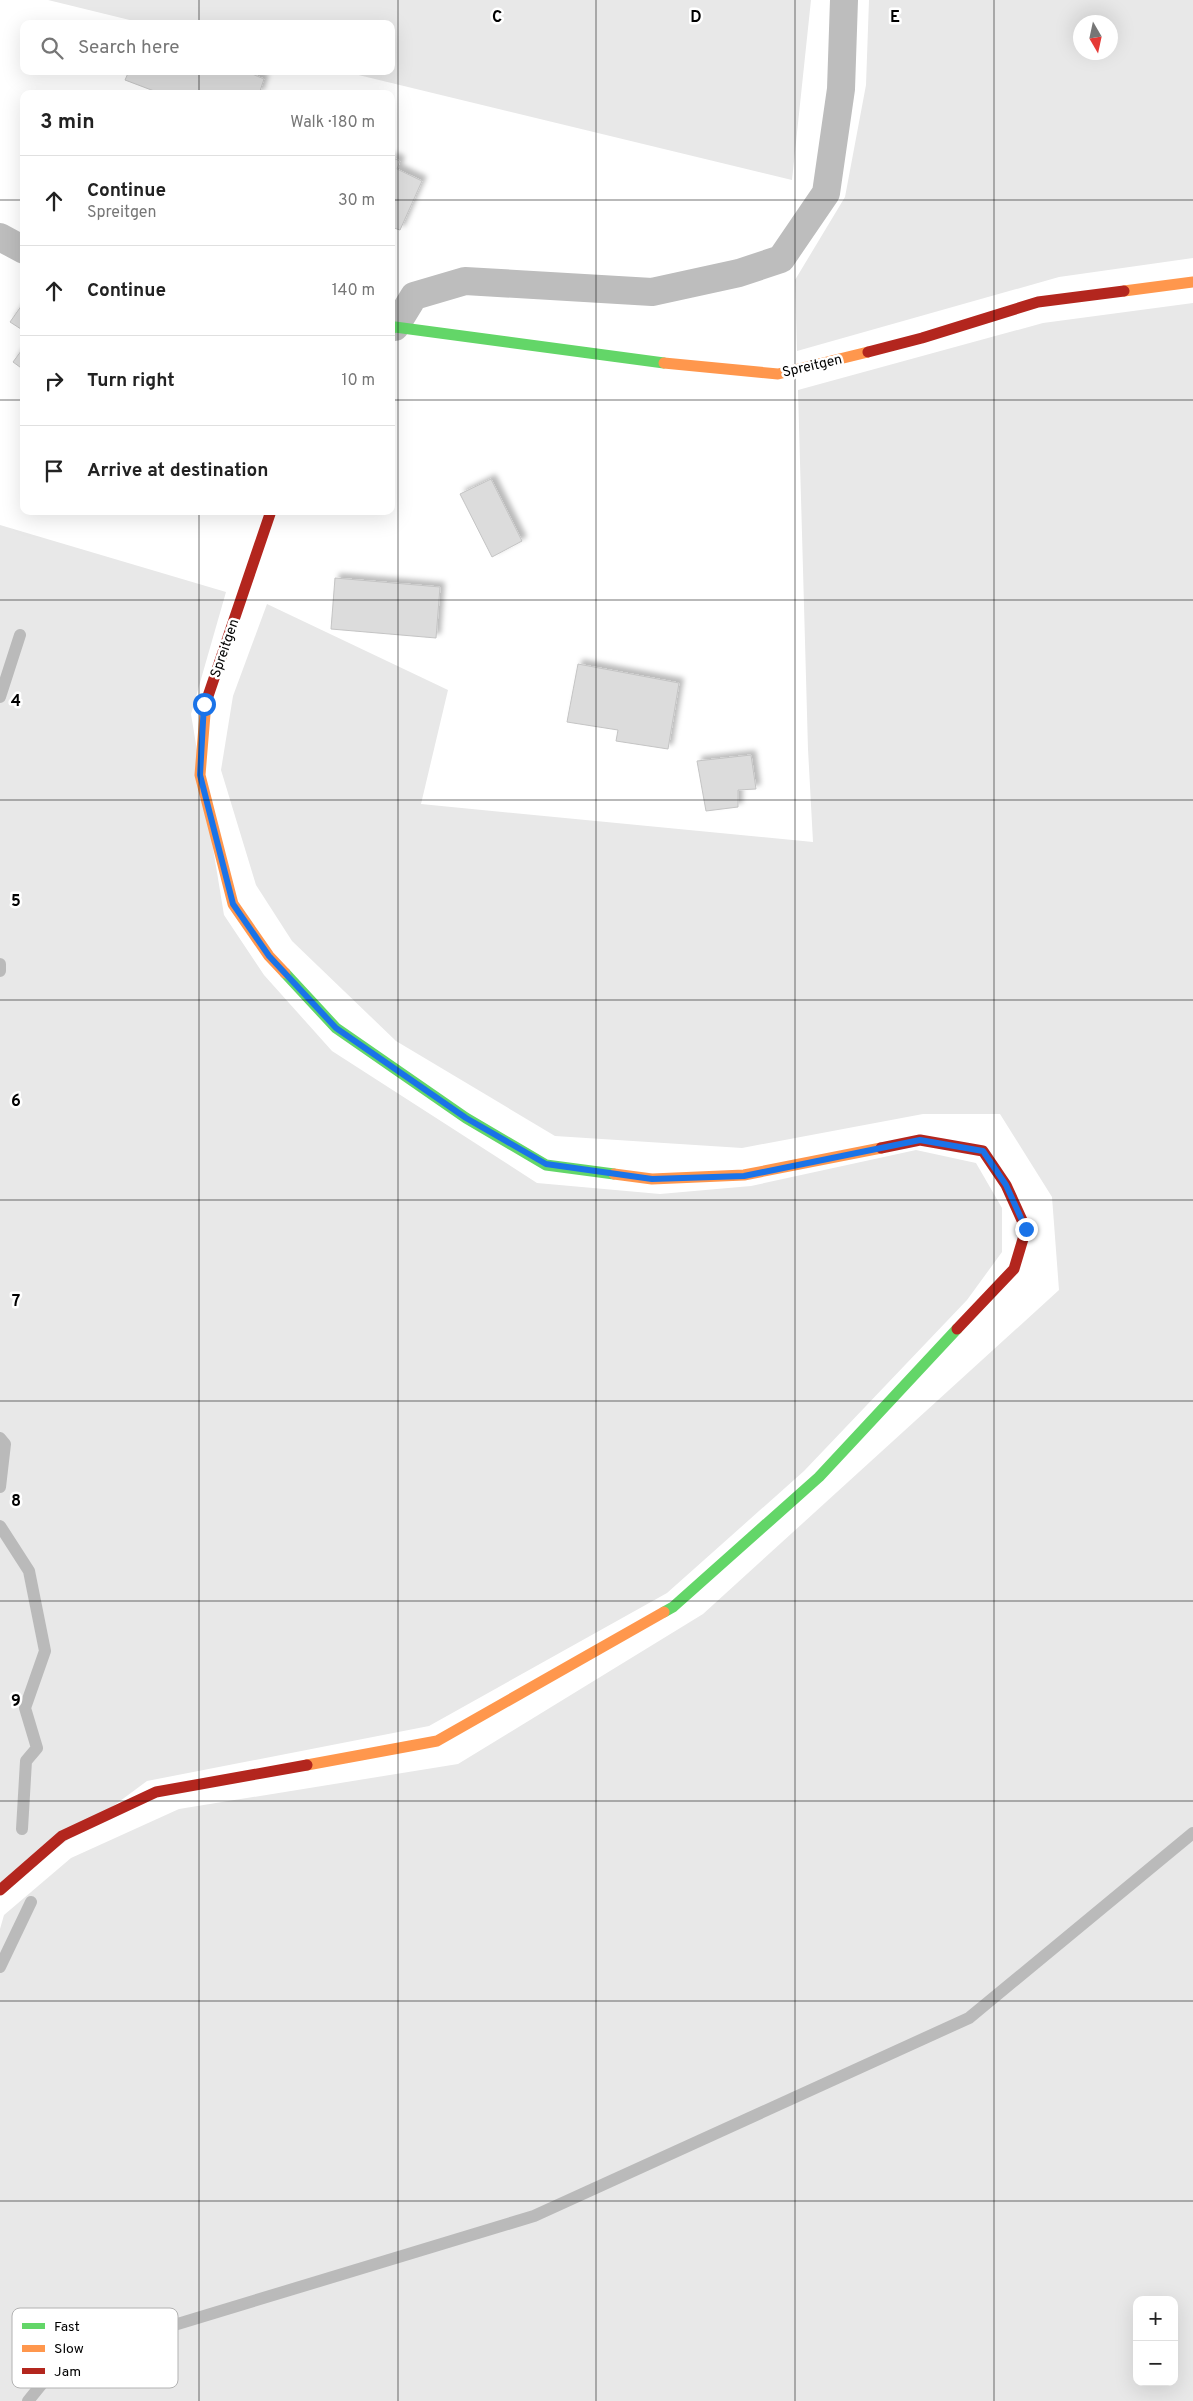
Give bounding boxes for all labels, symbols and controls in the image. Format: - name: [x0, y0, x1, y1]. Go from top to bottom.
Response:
- text: C: [492, 8, 502, 28]
- text: D: [690, 8, 702, 28]
- text: E: [890, 8, 900, 28]
- north arrow: [1073, 15, 1118, 60]
- search box: [20, 20, 395, 75]
- icon: search: [38, 34, 66, 62]
- text: Search here: [78, 36, 180, 60]
- text: 3 min: [40, 109, 95, 136]
- text: Walk · 180 m: [290, 113, 375, 133]
- text: Continue: [87, 179, 166, 203]
- icon: ahead: [40, 187, 68, 215]
- text: 30 m: [338, 191, 375, 211]
- text: Spreitgen: [87, 203, 157, 223]
- icon: ahead: [40, 277, 68, 305]
- text: Continue: [87, 279, 166, 303]
- text: 140 m: [332, 281, 375, 301]
- street label: Spreitgen: [781, 351, 844, 382]
- icon: right: [40, 367, 68, 395]
- text: Turn right: [87, 369, 175, 393]
- text: 10 m: [341, 371, 375, 391]
- icon: arrive: [40, 457, 68, 485]
- text: Arrive at destination: [87, 459, 268, 483]
- street label: Spreitgen: [207, 617, 243, 680]
- text: 4: [11, 692, 21, 712]
- route start: [193, 693, 216, 716]
- text: 5: [11, 892, 21, 912]
- text: 6: [11, 1092, 21, 1112]
- route end: [1015, 1218, 1038, 1241]
- text: 7: [12, 1292, 20, 1312]
- text: 8: [11, 1492, 21, 1512]
- text: 9: [11, 1692, 21, 1712]
- map controls: [1133, 2296, 1178, 2386]
- button: +: [1133, 2296, 1178, 2341]
- legend: [12, 2308, 178, 2388]
- text: Fast: [54, 2319, 80, 2336]
- text: Slow: [54, 2341, 84, 2358]
- button: −: [1133, 2341, 1178, 2386]
- text: Jam: [54, 2364, 81, 2381]

